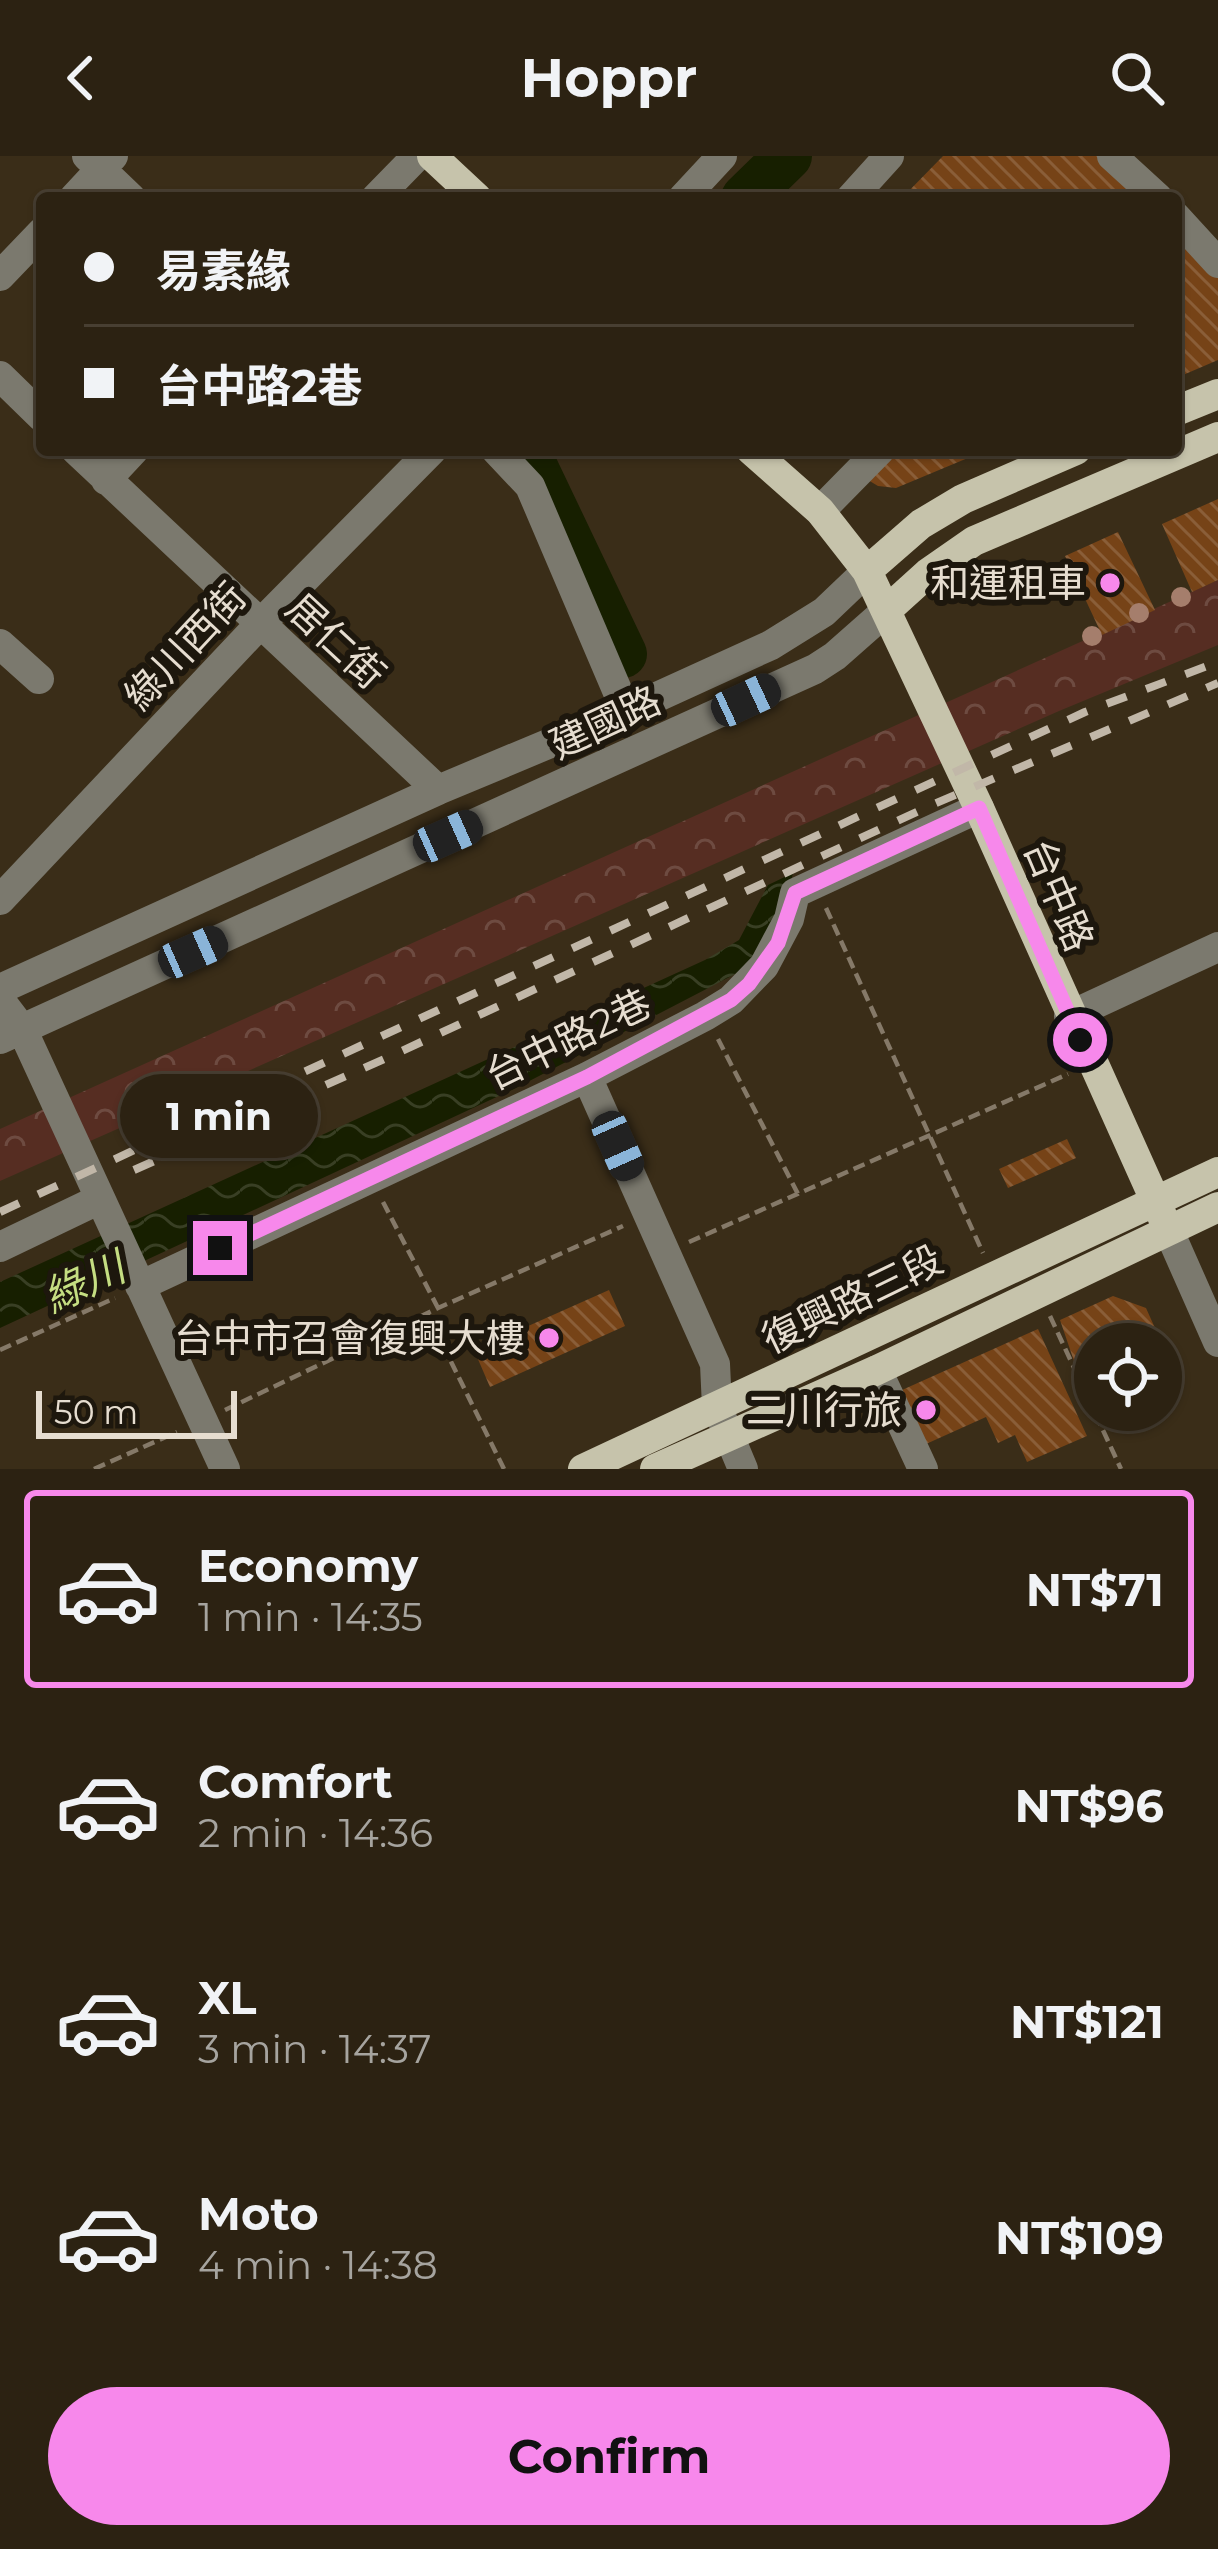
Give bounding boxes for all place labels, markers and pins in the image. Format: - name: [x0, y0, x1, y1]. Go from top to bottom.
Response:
- place label: 和運租車: [930, 559, 1086, 607]
- marker: 和運租車: [1097, 570, 1123, 596]
- place label: 台中市召會復興大樓: [174, 1314, 525, 1362]
- marker: 台中市召會復興大樓: [536, 1325, 562, 1351]
- place label: 二川行旅: [746, 1386, 902, 1434]
- marker: 二川行旅: [913, 1397, 939, 1423]

